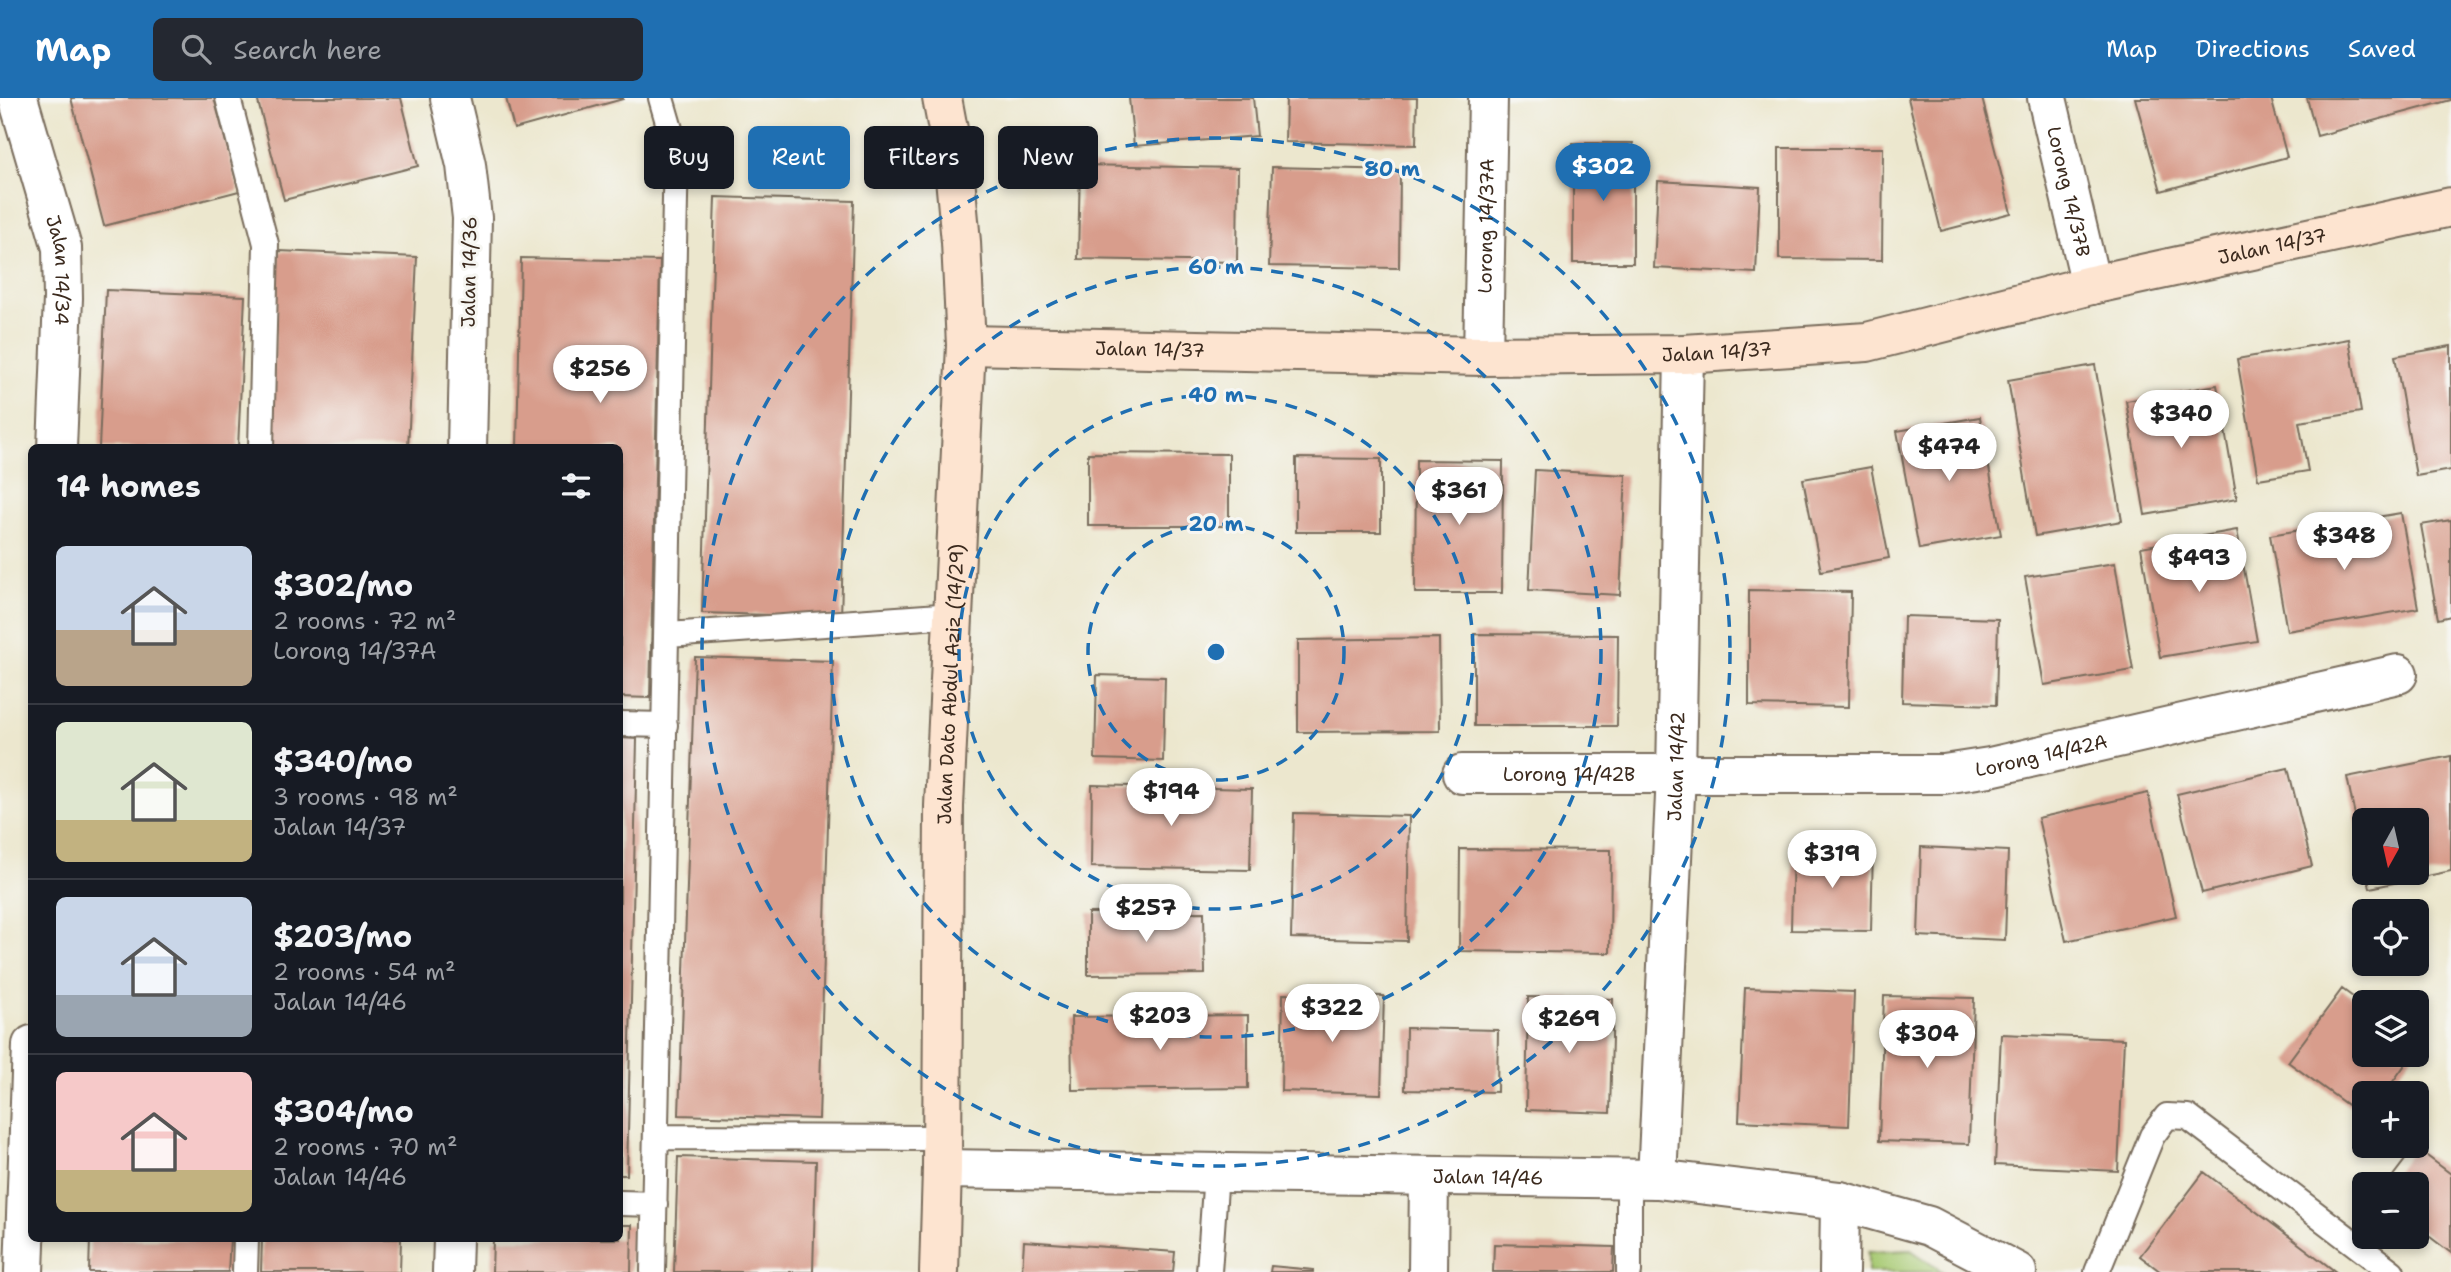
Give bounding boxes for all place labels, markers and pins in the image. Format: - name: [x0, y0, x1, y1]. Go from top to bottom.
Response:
- pin: $302: [1562, 144, 1644, 203]
- pin: $256: [559, 345, 641, 405]
- pin: $340: [2140, 390, 2222, 450]
- pin: $474: [1908, 424, 1990, 483]
- pin: $361: [1418, 468, 1500, 527]
- pin: $348: [2303, 512, 2385, 572]
- pin: $493: [2158, 534, 2240, 594]
- centre of rings: [1204, 640, 1228, 664]
- pin: $194: [1130, 768, 1212, 828]
- pin: $319: [1791, 830, 1873, 890]
- pin: $257: [1105, 884, 1187, 944]
- pin: $322: [1291, 984, 1373, 1044]
- pin: $203: [1119, 992, 1201, 1052]
- pin: $269: [1528, 996, 1610, 1055]
- pin: $304: [1886, 1010, 1968, 1070]

